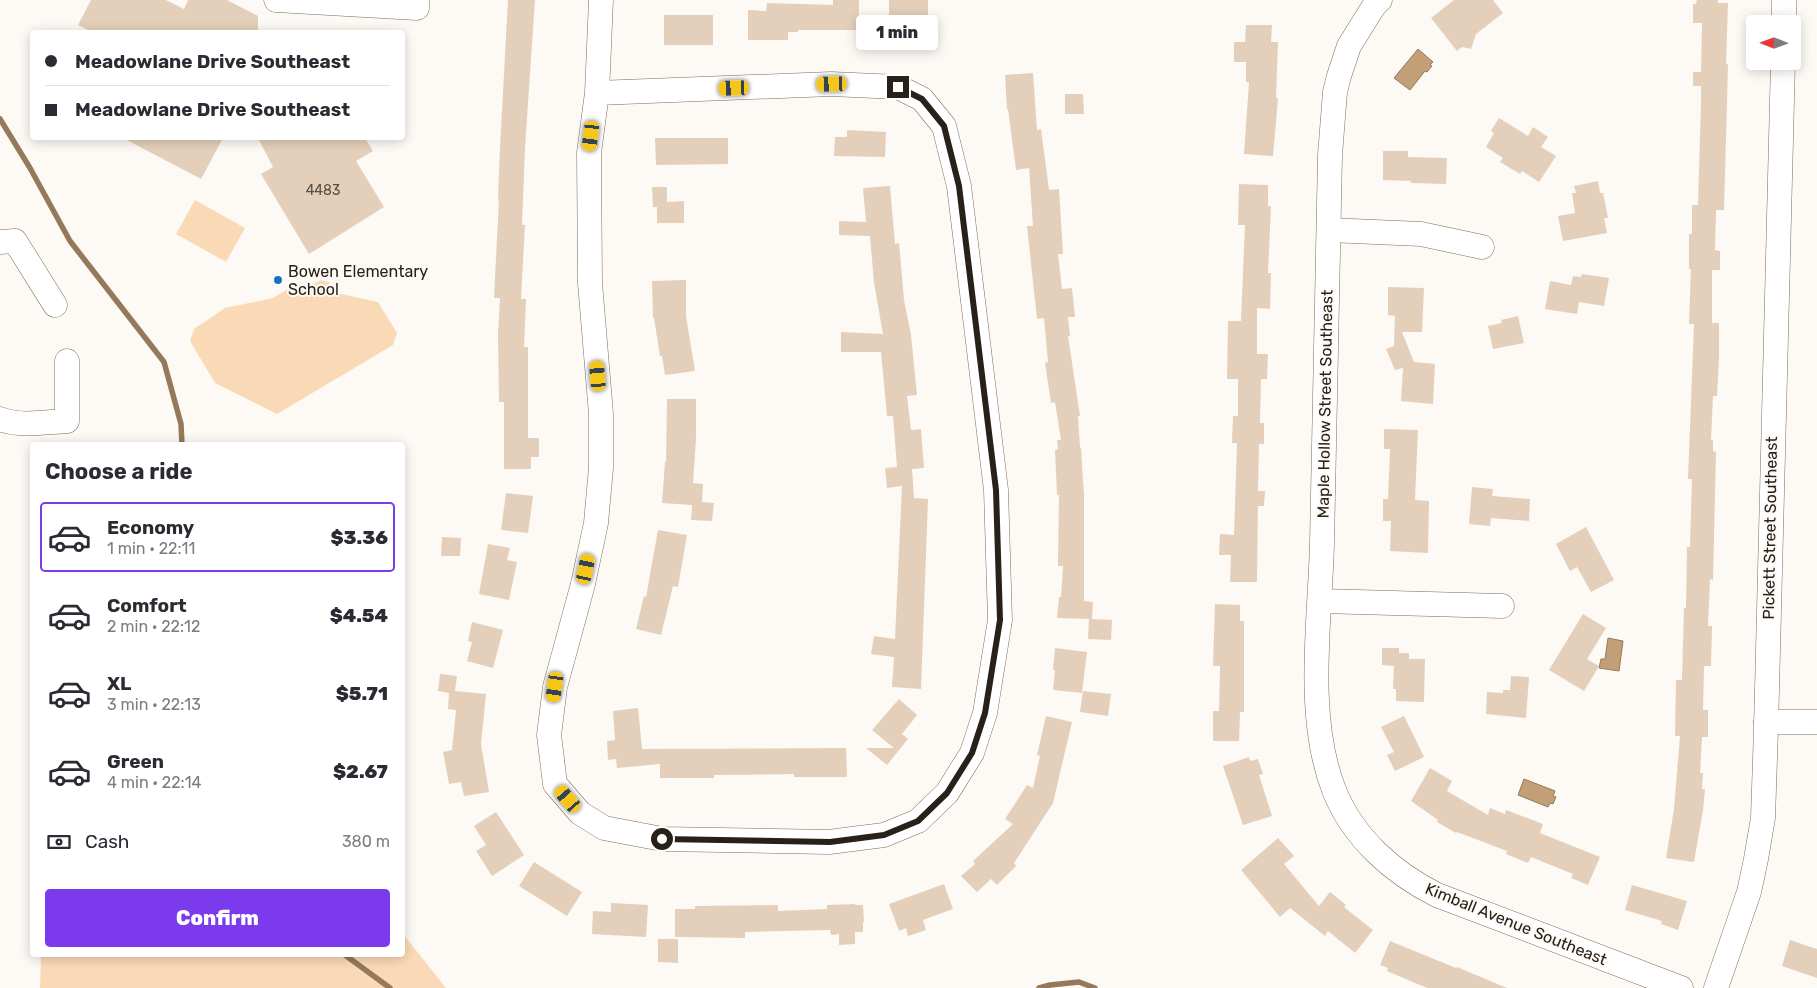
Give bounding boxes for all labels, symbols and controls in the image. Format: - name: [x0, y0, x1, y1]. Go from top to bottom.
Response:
- callout: 1 min: [857, 14, 939, 49]
- north arrow: [1746, 15, 1801, 70]
- map controls: [1746, 15, 1801, 70]
- text: 1 min: [876, 23, 918, 42]
- text: Meadowlane Drive Southeast: [75, 50, 350, 73]
- car: [816, 76, 847, 92]
- route end: [887, 76, 909, 98]
- car: [718, 80, 749, 96]
- text: Meadowlane Drive Southeast: [75, 98, 350, 121]
- car: [581, 120, 600, 152]
- house number: 4483: [306, 182, 340, 199]
- place label: Bowen Elementary School: [288, 262, 428, 299]
- marker: Bowen Elementary School: [272, 274, 284, 286]
- street label: Maple Hollow Street Southeast: [1314, 289, 1336, 519]
- car: [589, 360, 606, 392]
- street label: Pickett Street Southeast: [1759, 436, 1781, 620]
- text: Choose a ride: [45, 458, 192, 485]
- icon: car: [47, 515, 92, 560]
- text: Economy: [107, 516, 194, 539]
- text: $3.36: [331, 526, 388, 549]
- text: 1 min · 22:11: [107, 539, 195, 558]
- car: [575, 553, 596, 585]
- icon: car: [47, 593, 92, 638]
- text: Comfort: [107, 594, 187, 617]
- text: $4.54: [330, 604, 388, 627]
- text: 2 min · 22:12: [107, 617, 200, 636]
- icon: car: [47, 671, 92, 716]
- car: [545, 671, 564, 703]
- text: XL: [107, 672, 131, 695]
- text: $5.71: [336, 682, 388, 705]
- text: 3 min · 22:13: [107, 695, 201, 714]
- icon: car: [47, 749, 92, 794]
- text: Green: [107, 750, 164, 773]
- text: $2.67: [333, 760, 388, 783]
- text: 4 min · 22:14: [107, 773, 201, 792]
- car: [552, 783, 583, 815]
- icon: cash: [45, 828, 73, 856]
- route start: [651, 828, 673, 850]
- text: Cash: [85, 830, 129, 853]
- text: 380 m: [342, 832, 390, 851]
- street label: Kimball Avenue Southeast: [1422, 879, 1610, 969]
- button: Confirm: [45, 889, 390, 947]

